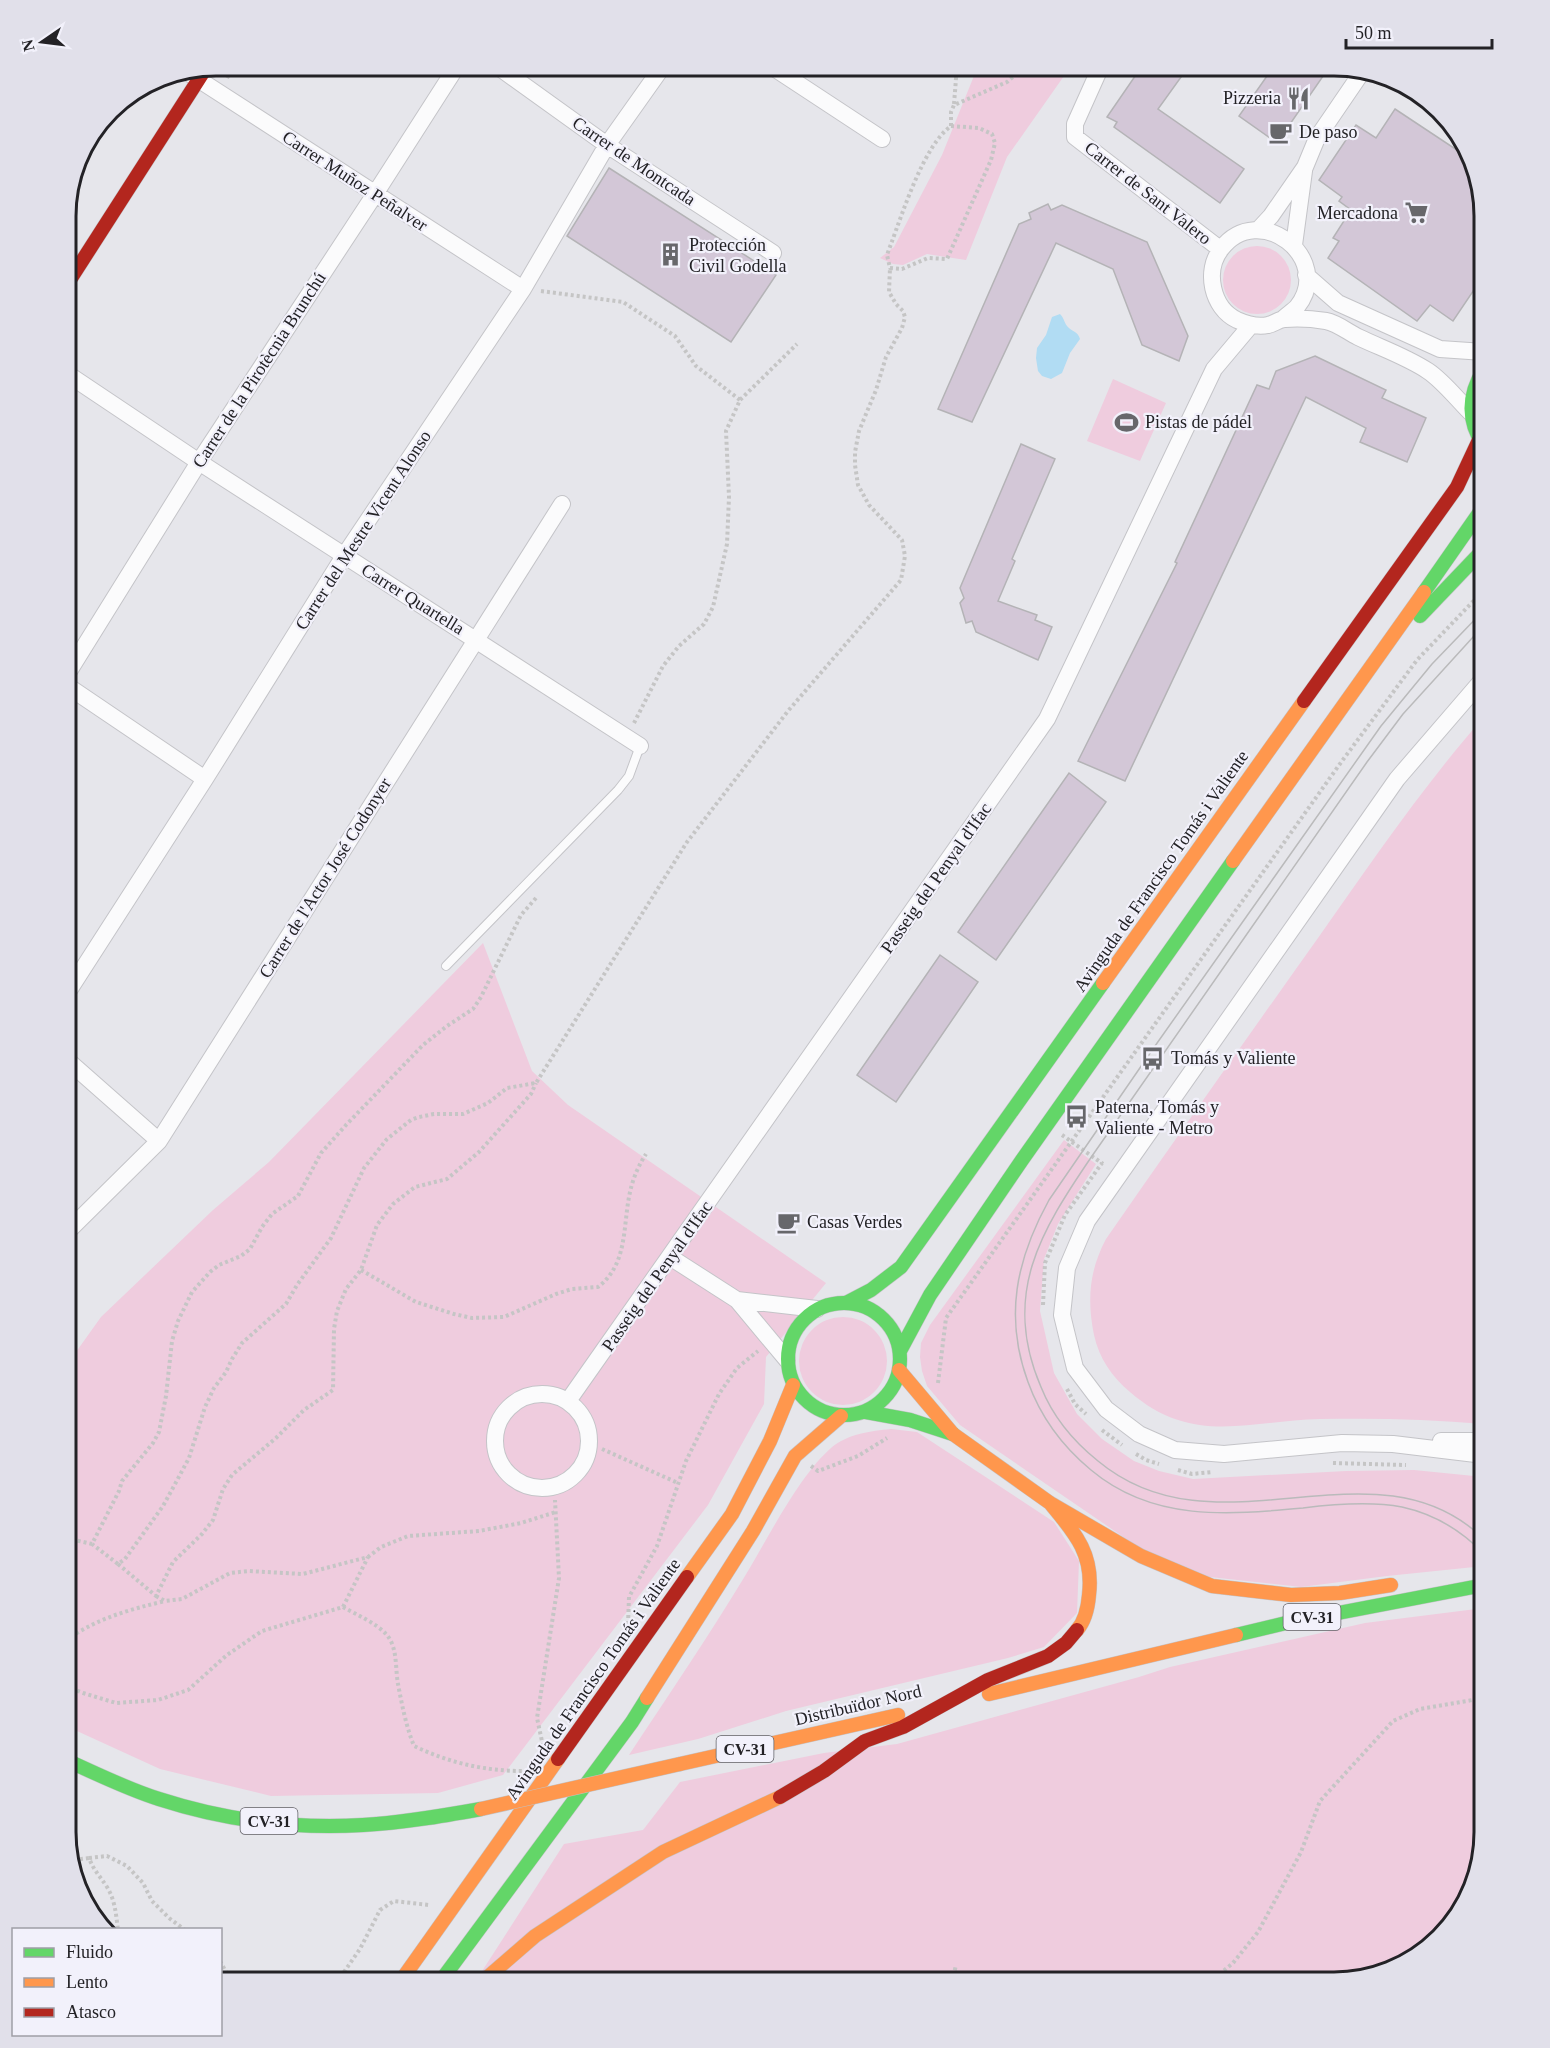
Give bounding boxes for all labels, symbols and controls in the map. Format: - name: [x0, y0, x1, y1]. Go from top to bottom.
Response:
- north arrow: [12, 12, 72, 72]
- scale bar: [1346, 12, 1492, 50]
- text: 50 m: [1355, 23, 1392, 43]
- text: N: [18, 37, 38, 53]
- restaurant icon: Pizzeria: [1286, 85, 1312, 111]
- place label: Pizzeria: [1223, 88, 1281, 108]
- street label: Carrer de Montcada: [569, 112, 699, 210]
- cafe icon: De paso: [1268, 119, 1294, 145]
- place label: De paso: [1299, 122, 1357, 142]
- street label: Carrer Muñoz Peñalver: [279, 127, 431, 235]
- street label: Carrer de Sant Valero: [1081, 137, 1215, 249]
- supermarket icon: Mercadona: [1403, 200, 1429, 226]
- place label: Mercadona: [1317, 203, 1398, 223]
- place label: Protección Civil Godella: [689, 235, 787, 276]
- building icon: Protección Civil Godella: [658, 242, 684, 268]
- street label: Carrer de la Pirotècnia Brunchú: [188, 269, 330, 471]
- sports icon: Pistas de pádel: [1114, 409, 1140, 435]
- place label: Pistas de pádel: [1145, 412, 1252, 432]
- street label: Carrer del Mestre Vicent Alonso: [291, 427, 435, 633]
- street label: Carrer Quartella: [358, 559, 468, 639]
- street label: Avinguda de Francisco Tomás i Valiente: [1070, 746, 1252, 996]
- street label: Carrer de l'Actor José Codonyer: [255, 774, 395, 982]
- street label: Passeig del Penyal d'Ifac: [877, 799, 995, 957]
- bus stop icon: Tomás y Valiente: [1140, 1045, 1166, 1071]
- place label: Tomás y Valiente: [1171, 1048, 1295, 1068]
- place label: Paterna, Tomás y Valiente - Metro: [1095, 1097, 1219, 1138]
- bus stop icon: Paterna, Tomás y Valiente - Metro: [1064, 1104, 1090, 1130]
- street label: Passeig del Penyal d'Ifac: [598, 1197, 716, 1355]
- cafe icon: Casas Verdes: [776, 1209, 802, 1235]
- place label: Casas Verdes: [807, 1212, 902, 1232]
- street label: Avinguda de Francisco Tomás i Valiente: [502, 1554, 684, 1804]
- road number: CV-31: [1284, 1604, 1340, 1630]
- street label: Distribuïdor Nord: [793, 1681, 923, 1729]
- road number: CV-31: [716, 1736, 774, 1762]
- road number: CV-31: [240, 1808, 298, 1834]
- legend: [12, 1928, 222, 2036]
- text: Fluido: [66, 1942, 113, 1962]
- text: Lento: [66, 1972, 108, 1992]
- text: Atasco: [66, 2002, 116, 2022]

